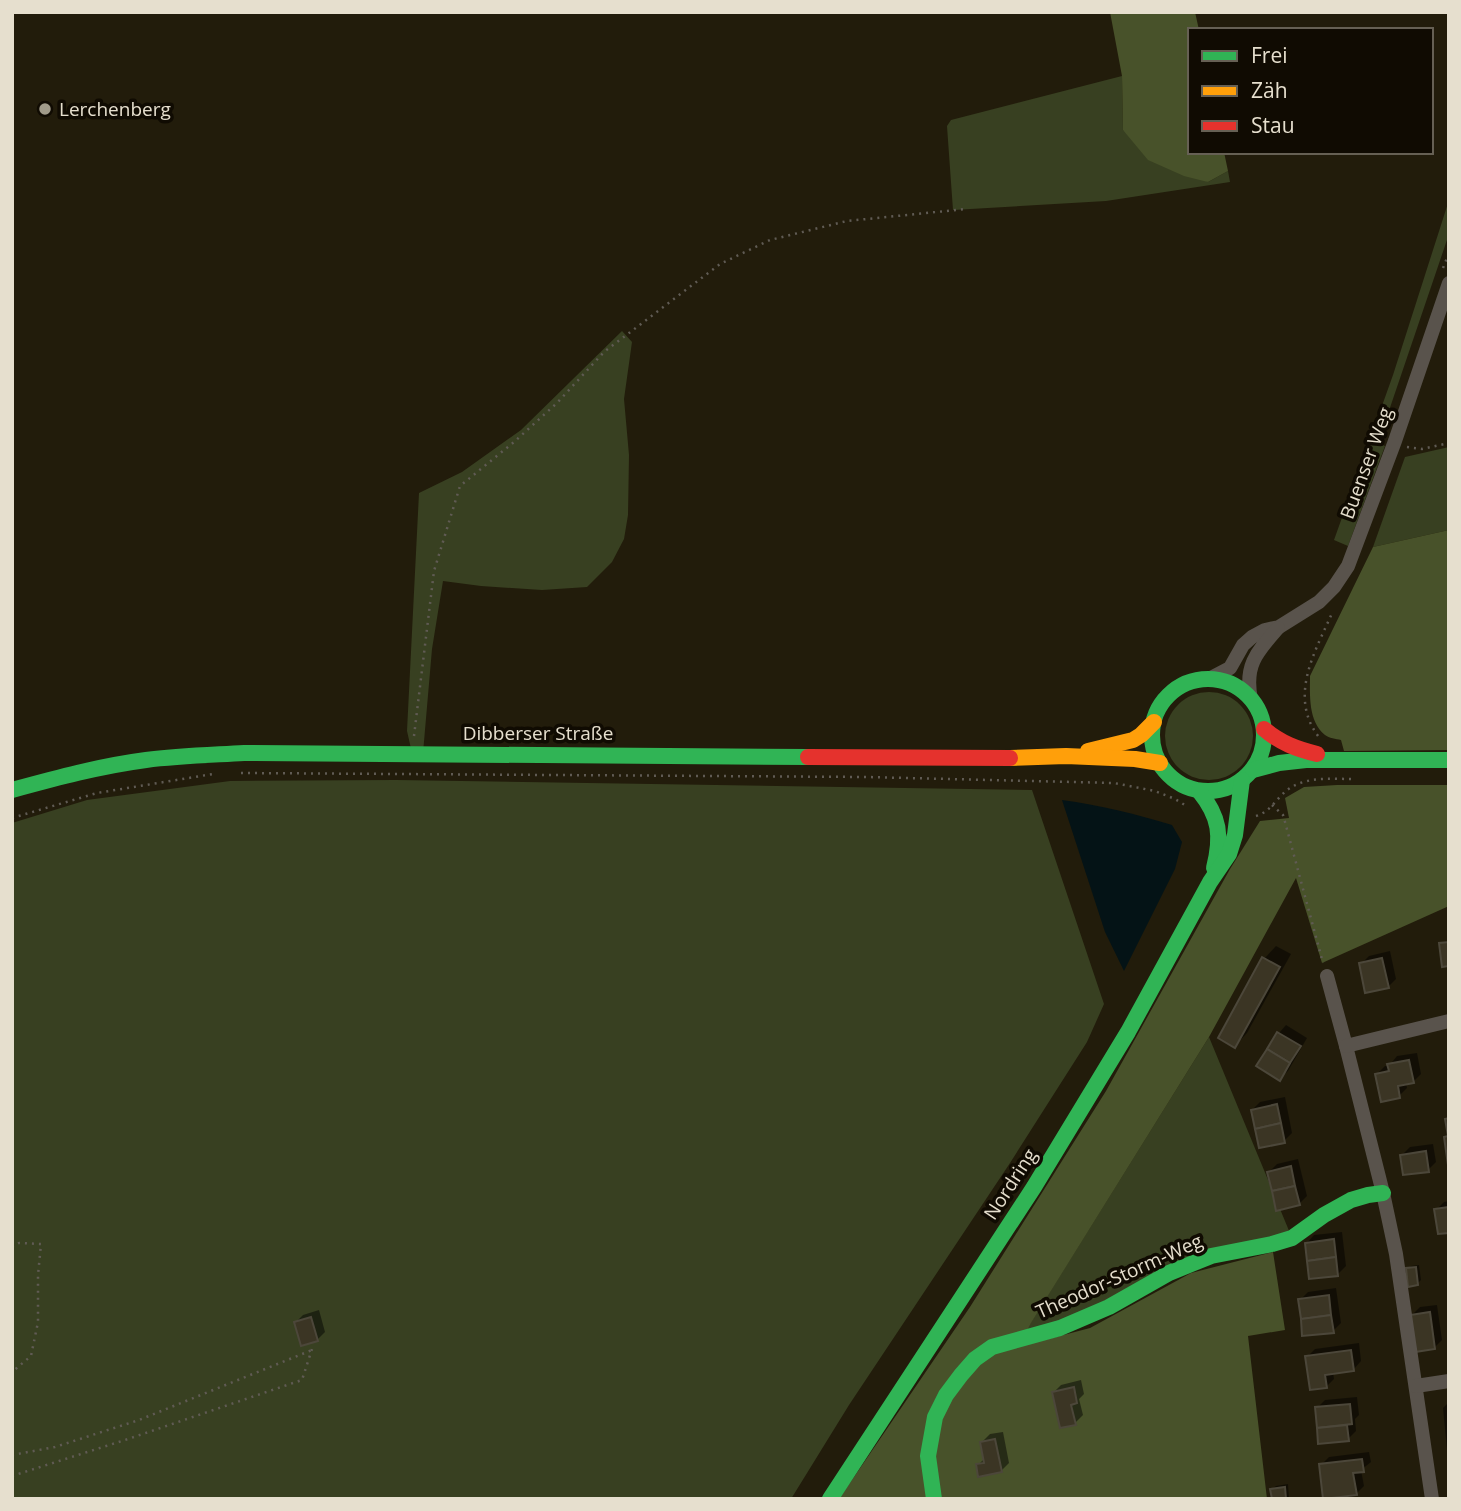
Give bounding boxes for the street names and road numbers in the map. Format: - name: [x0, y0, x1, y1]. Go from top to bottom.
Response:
- street label: Buenser Weg: [1334, 403, 1398, 523]
- street label: Dibberser Straße: [463, 720, 613, 746]
- street label: Nordring: [977, 1144, 1043, 1224]
- street label: Theodor-Storm-Weg: [1032, 1228, 1206, 1324]

